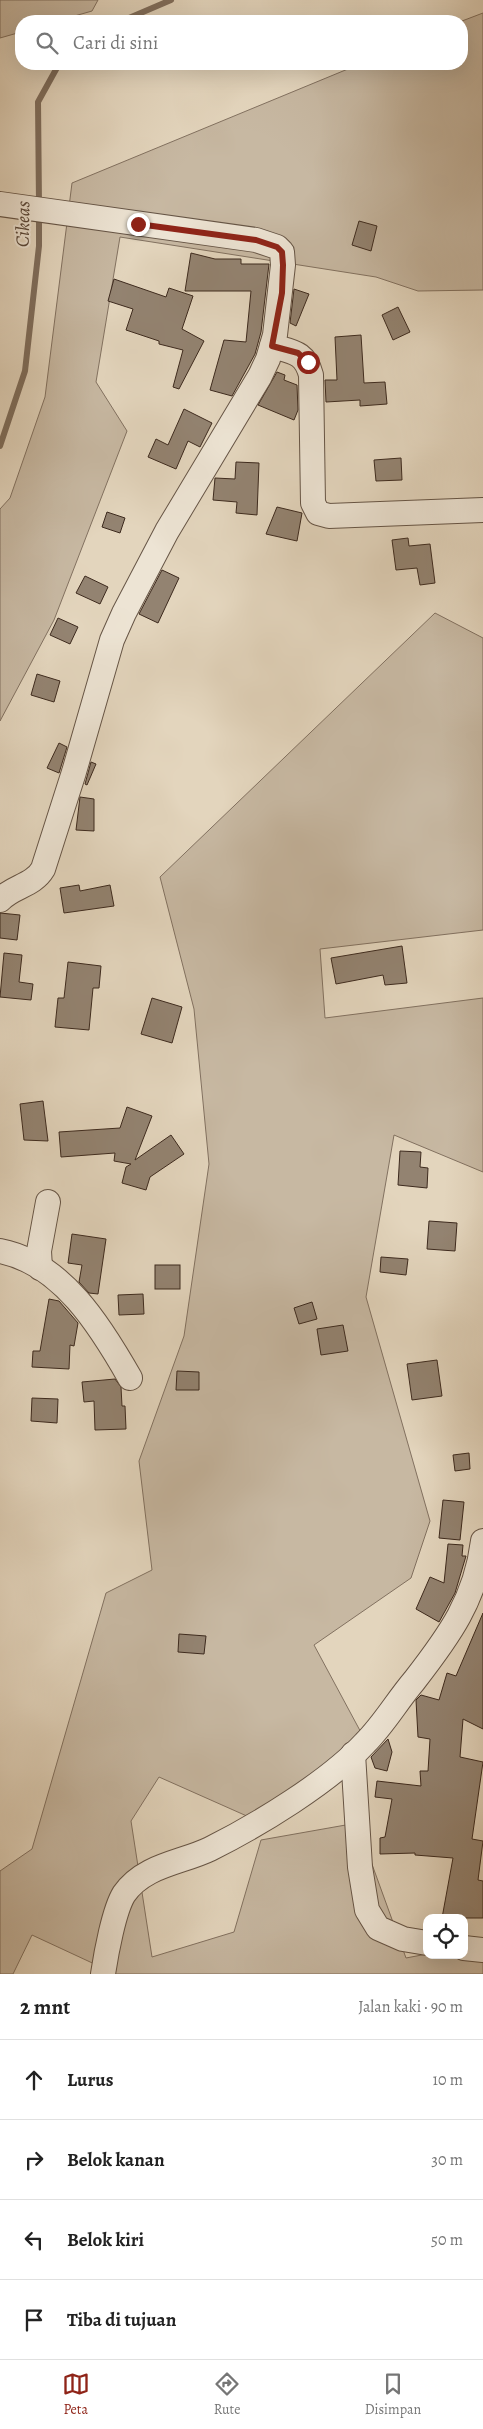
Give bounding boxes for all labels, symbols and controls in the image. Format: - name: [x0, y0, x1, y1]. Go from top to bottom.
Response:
- search box: [15, 15, 468, 70]
- icon: search: [33, 29, 61, 57]
- text: Cari di sini: [73, 30, 158, 56]
- water label: Cikeas: [10, 200, 36, 247]
- route end: [127, 213, 150, 236]
- route start: [297, 351, 320, 374]
- map controls: [423, 1914, 468, 1959]
- button: locate: [423, 1914, 468, 1959]
- text: 2 mnt: [20, 1993, 70, 2021]
- text: Jalan kaki · 90 m: [358, 1996, 463, 2018]
- icon: ahead: [20, 2066, 48, 2094]
- text: Lurus: [67, 2067, 113, 2093]
- text: 10 m: [433, 2069, 463, 2091]
- icon: right: [20, 2146, 48, 2174]
- text: Belok kanan: [67, 2147, 165, 2173]
- text: 30 m: [431, 2149, 463, 2171]
- icon: left: [20, 2226, 48, 2254]
- text: Belok kiri: [67, 2227, 144, 2253]
- text: 50 m: [431, 2229, 463, 2251]
- icon: arrive: [20, 2306, 48, 2334]
- text: Tiba di tujuan: [67, 2307, 176, 2333]
- tab: Peta: [62, 2370, 90, 2419]
- tab: Rute: [213, 2370, 241, 2419]
- tab: Disimpan: [365, 2370, 421, 2419]

